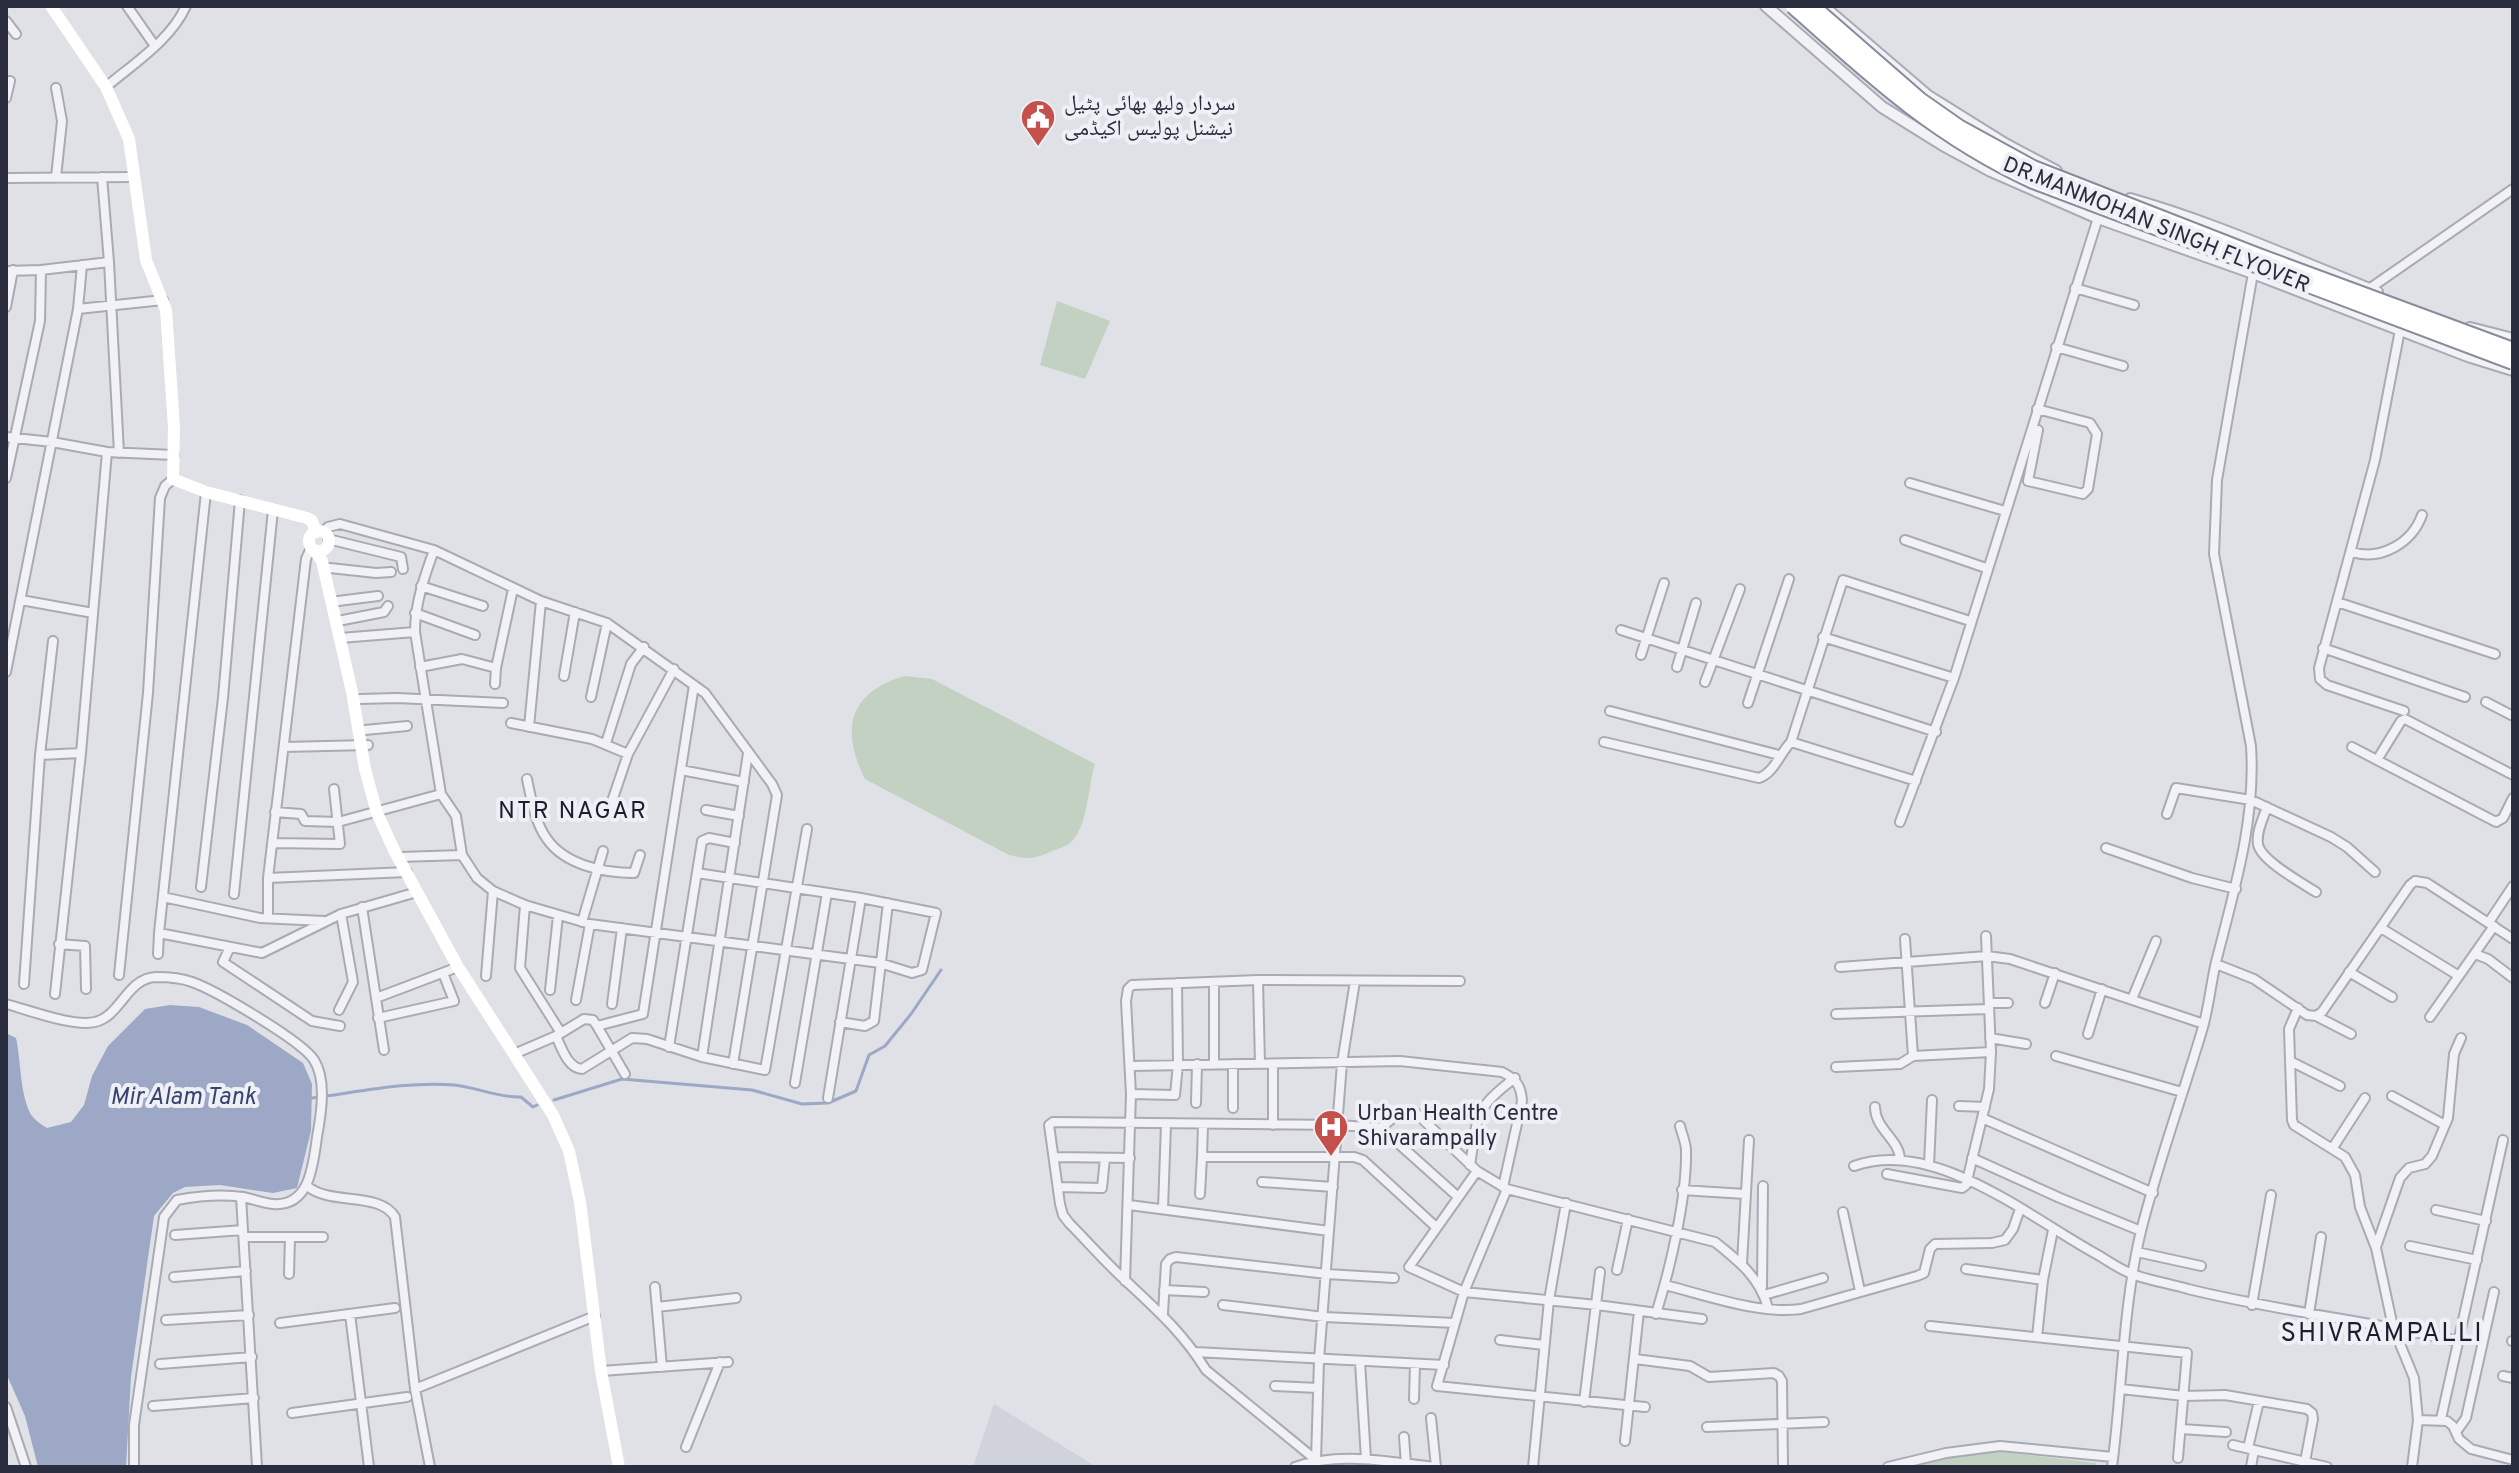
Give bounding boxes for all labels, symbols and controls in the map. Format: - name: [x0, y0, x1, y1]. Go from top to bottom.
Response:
- place label: سردار ولبھ بھائی پٹیل نیشنل پولیس اکیڈمی: [1064, 91, 1235, 143]
- public building icon: سردار ولبھ بھائی پٹیل نیشنل پولیس اکیڈمی: [1019, 98, 1057, 148]
- street label: DR.MANMOHAN SINGH FLYOVER: [1999, 152, 2313, 300]
- district label: NTR NAGAR: [498, 797, 648, 827]
- water label: Mir Alam Tank: [110, 1083, 257, 1113]
- place label: Urban Health Centre Shivarampally: [1357, 1101, 1558, 1153]
- hospital icon: Urban Health Centre Shivarampally: [1312, 1108, 1350, 1158]
- district label: SHIVRAMPALLI: [2280, 1318, 2484, 1351]

